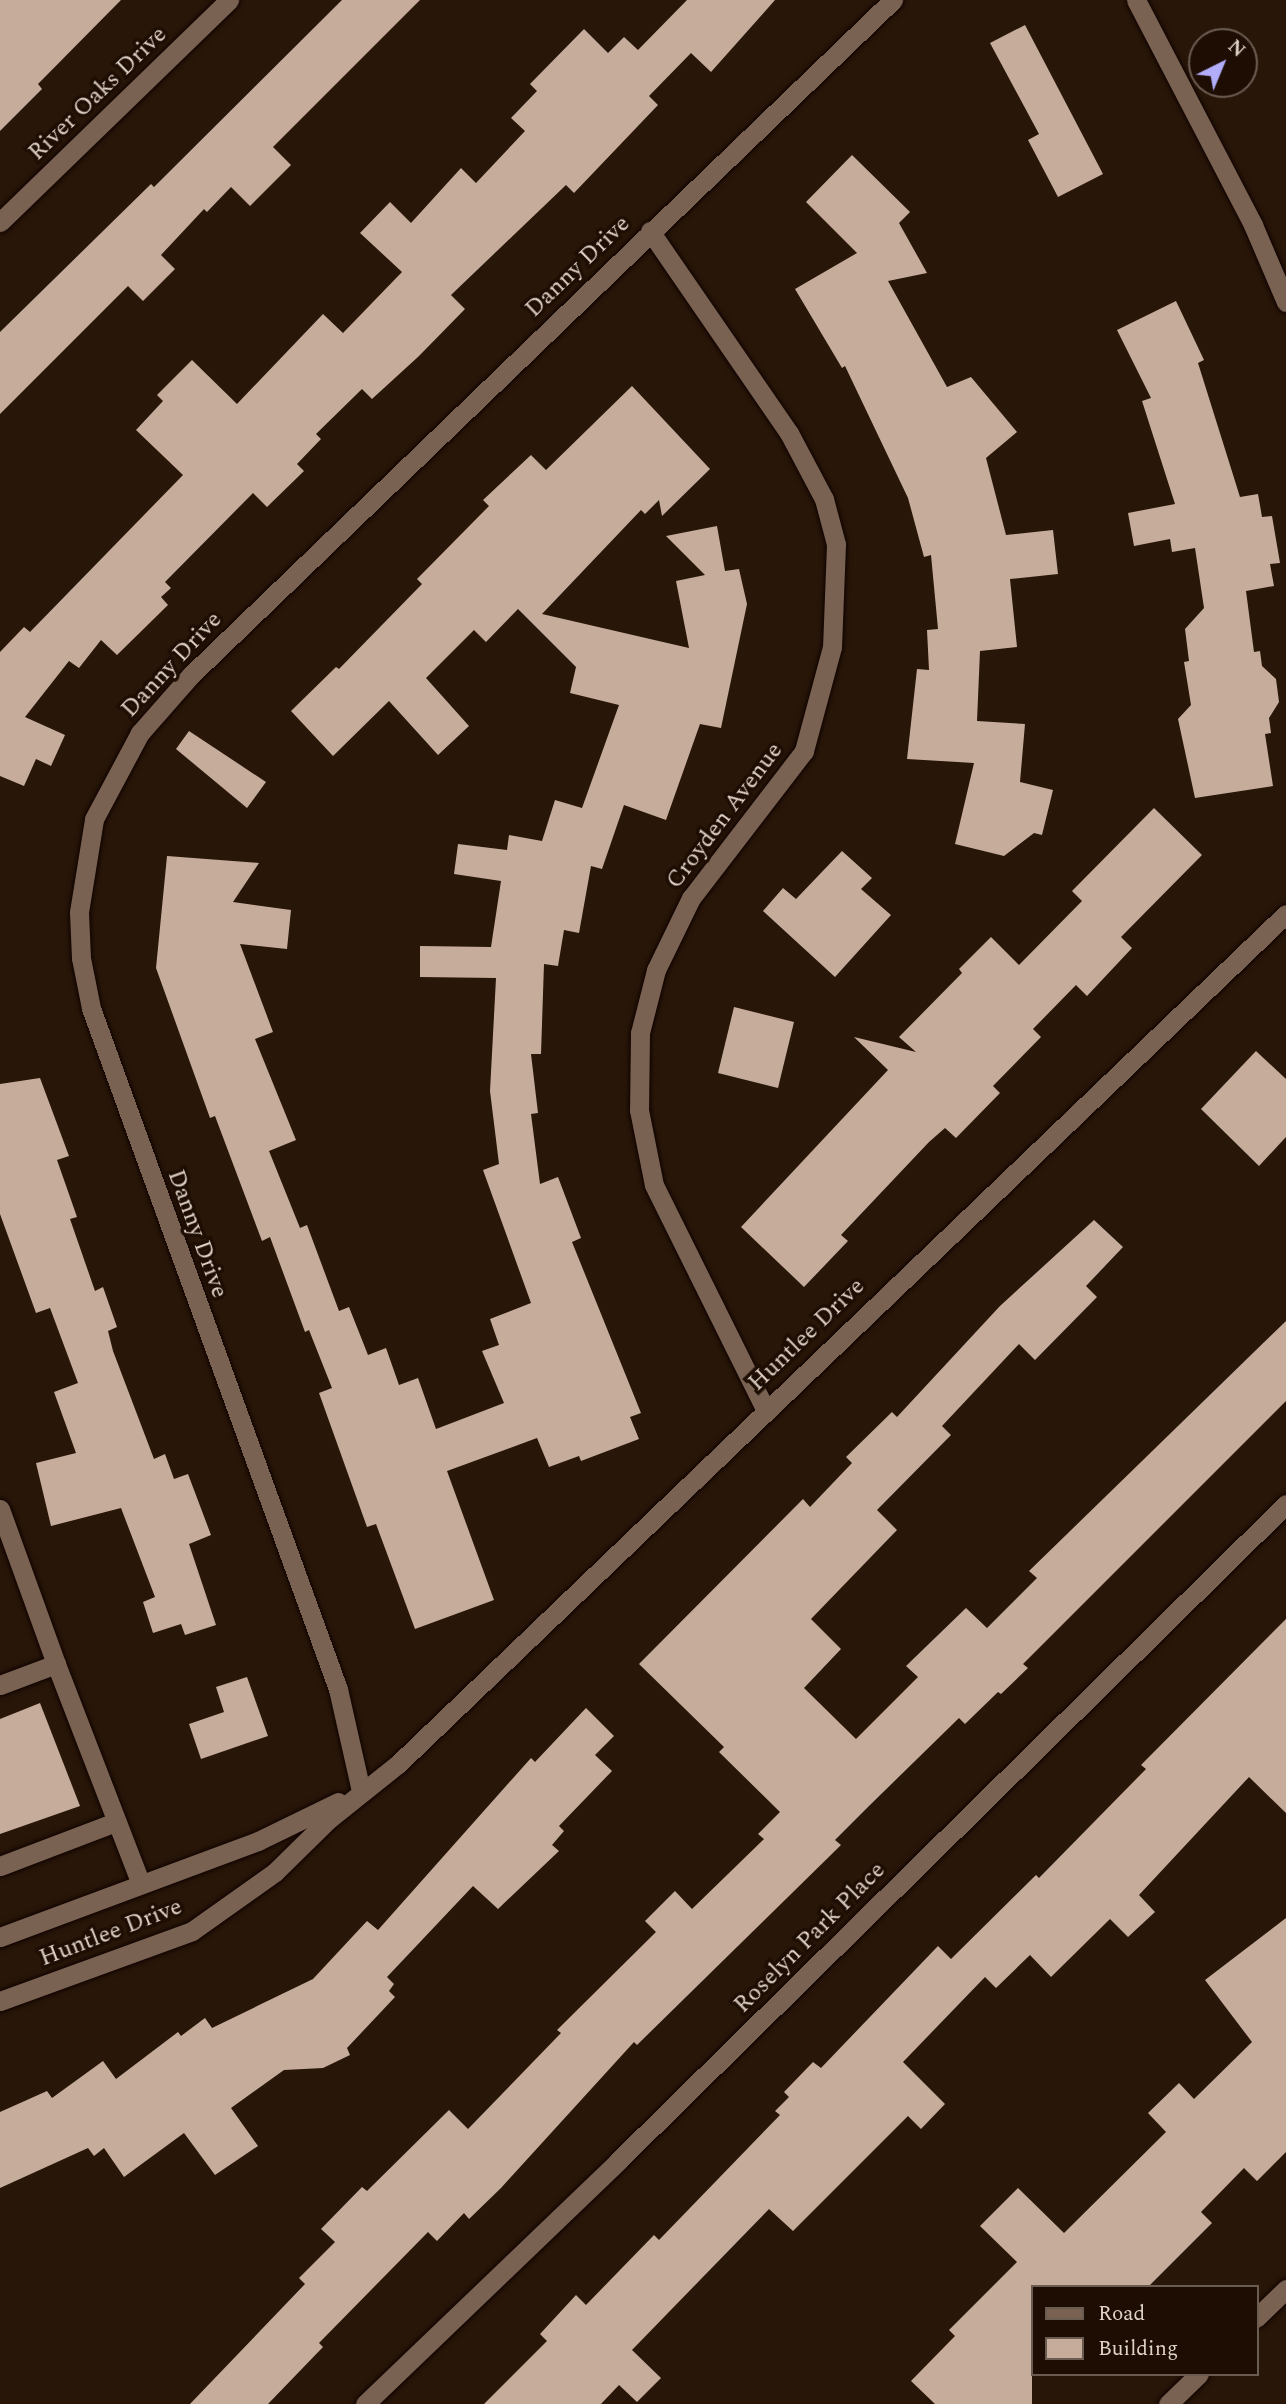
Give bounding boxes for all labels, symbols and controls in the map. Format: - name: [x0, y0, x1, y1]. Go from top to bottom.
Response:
- street label: River Oaks Drive: [23, 21, 173, 167]
- north arrow: [1188, 28, 1258, 98]
- text: N: [1221, 33, 1252, 65]
- street label: Danny Drive: [520, 210, 636, 324]
- street label: Danny Drive: [116, 606, 228, 724]
- street label: Croyden Avenue: [661, 737, 789, 895]
- street label: Danny Drive: [160, 1166, 234, 1302]
- street label: Huntlee Drive: [743, 1272, 871, 1398]
- street label: Roselyn Park Place: [728, 1856, 892, 2020]
- street label: Huntlee Drive: [36, 1893, 186, 1973]
- legend: [1030, 2285, 1258, 2376]
- text: Road: [1098, 2298, 1145, 2330]
- text: Building: [1098, 2333, 1178, 2365]

